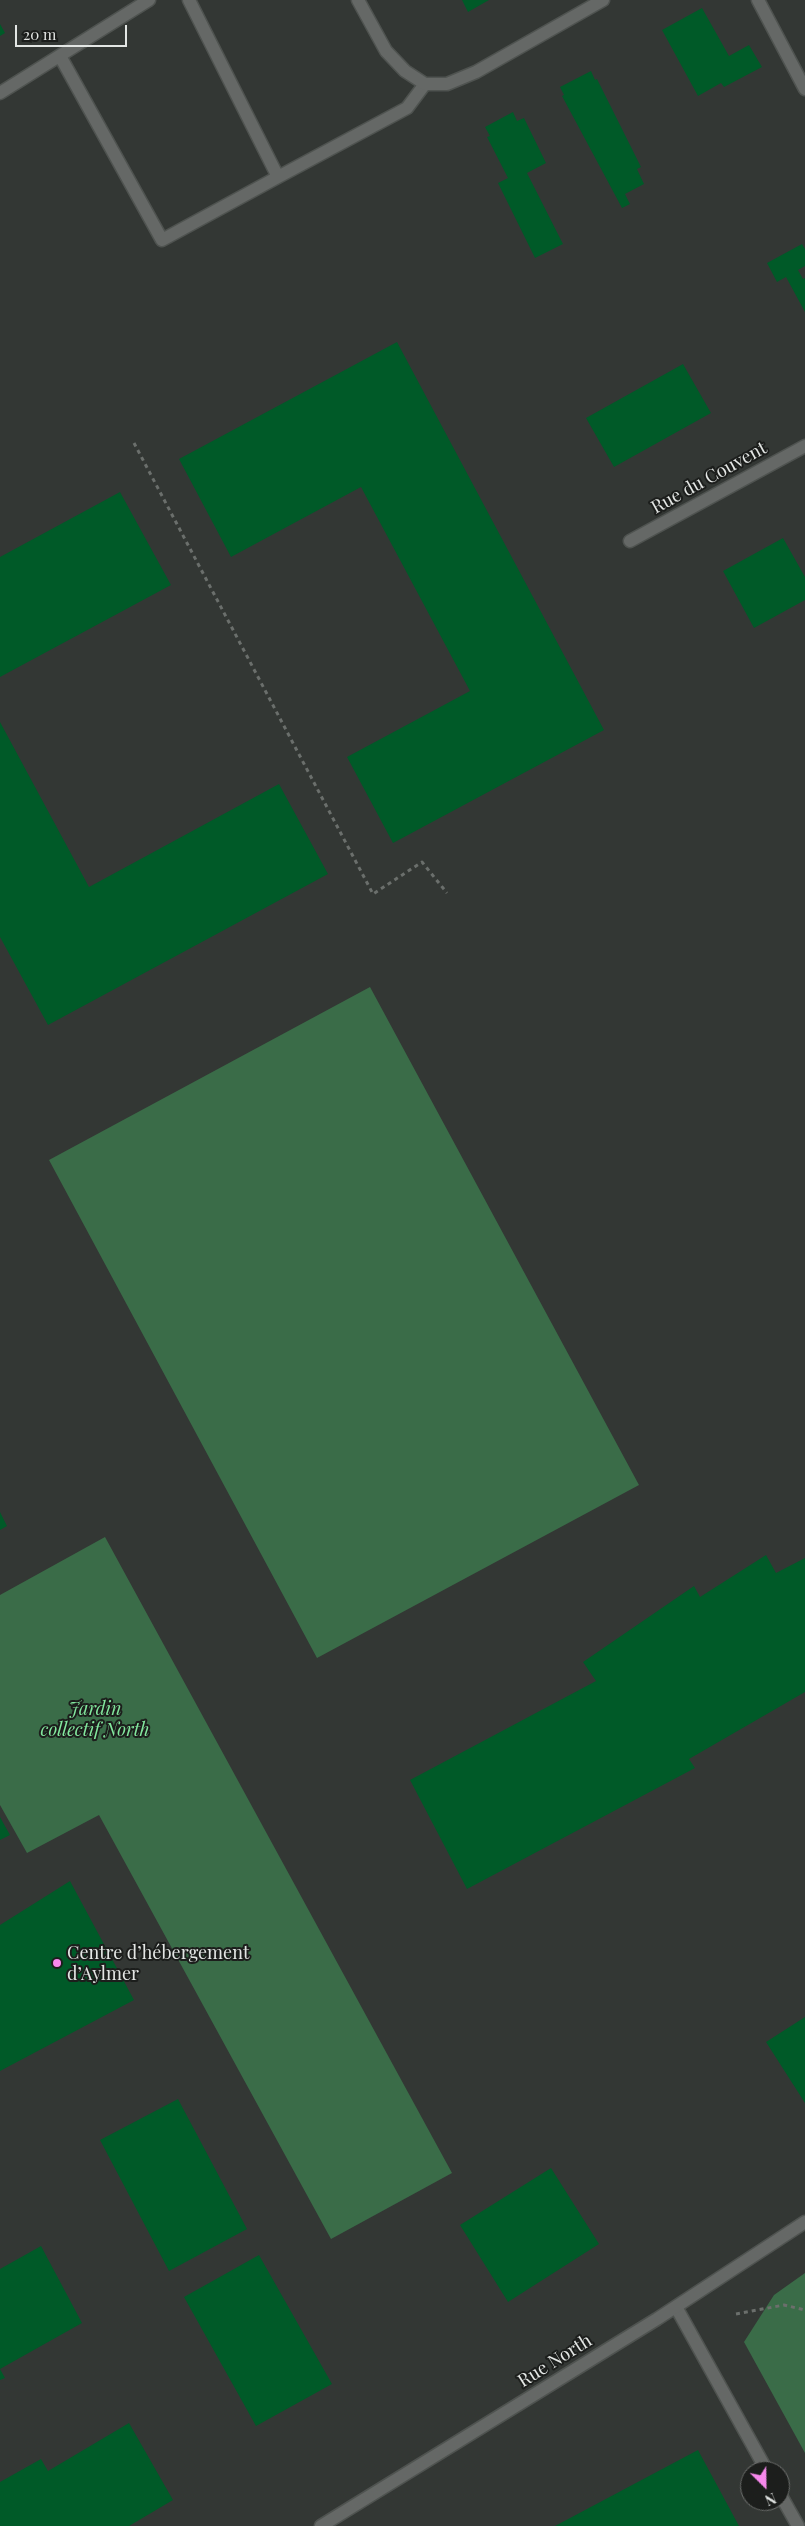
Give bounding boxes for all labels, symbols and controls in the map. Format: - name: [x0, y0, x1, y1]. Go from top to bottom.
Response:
- scale bar: [18, 15, 130, 47]
- text: 20 m: [23, 24, 56, 44]
- street label: Rue du Couvent: [647, 437, 771, 519]
- park label: Jardin collectif North: [41, 1698, 149, 1740]
- place label: Centre d’hébergement d’Aylmer: [67, 1942, 249, 1985]
- marker: Centre d’hébergement d’Aylmer: [51, 1957, 63, 1969]
- street label: Rue North: [514, 2330, 596, 2392]
- north arrow: [740, 2461, 790, 2511]
- text: N: [762, 2489, 779, 2510]

